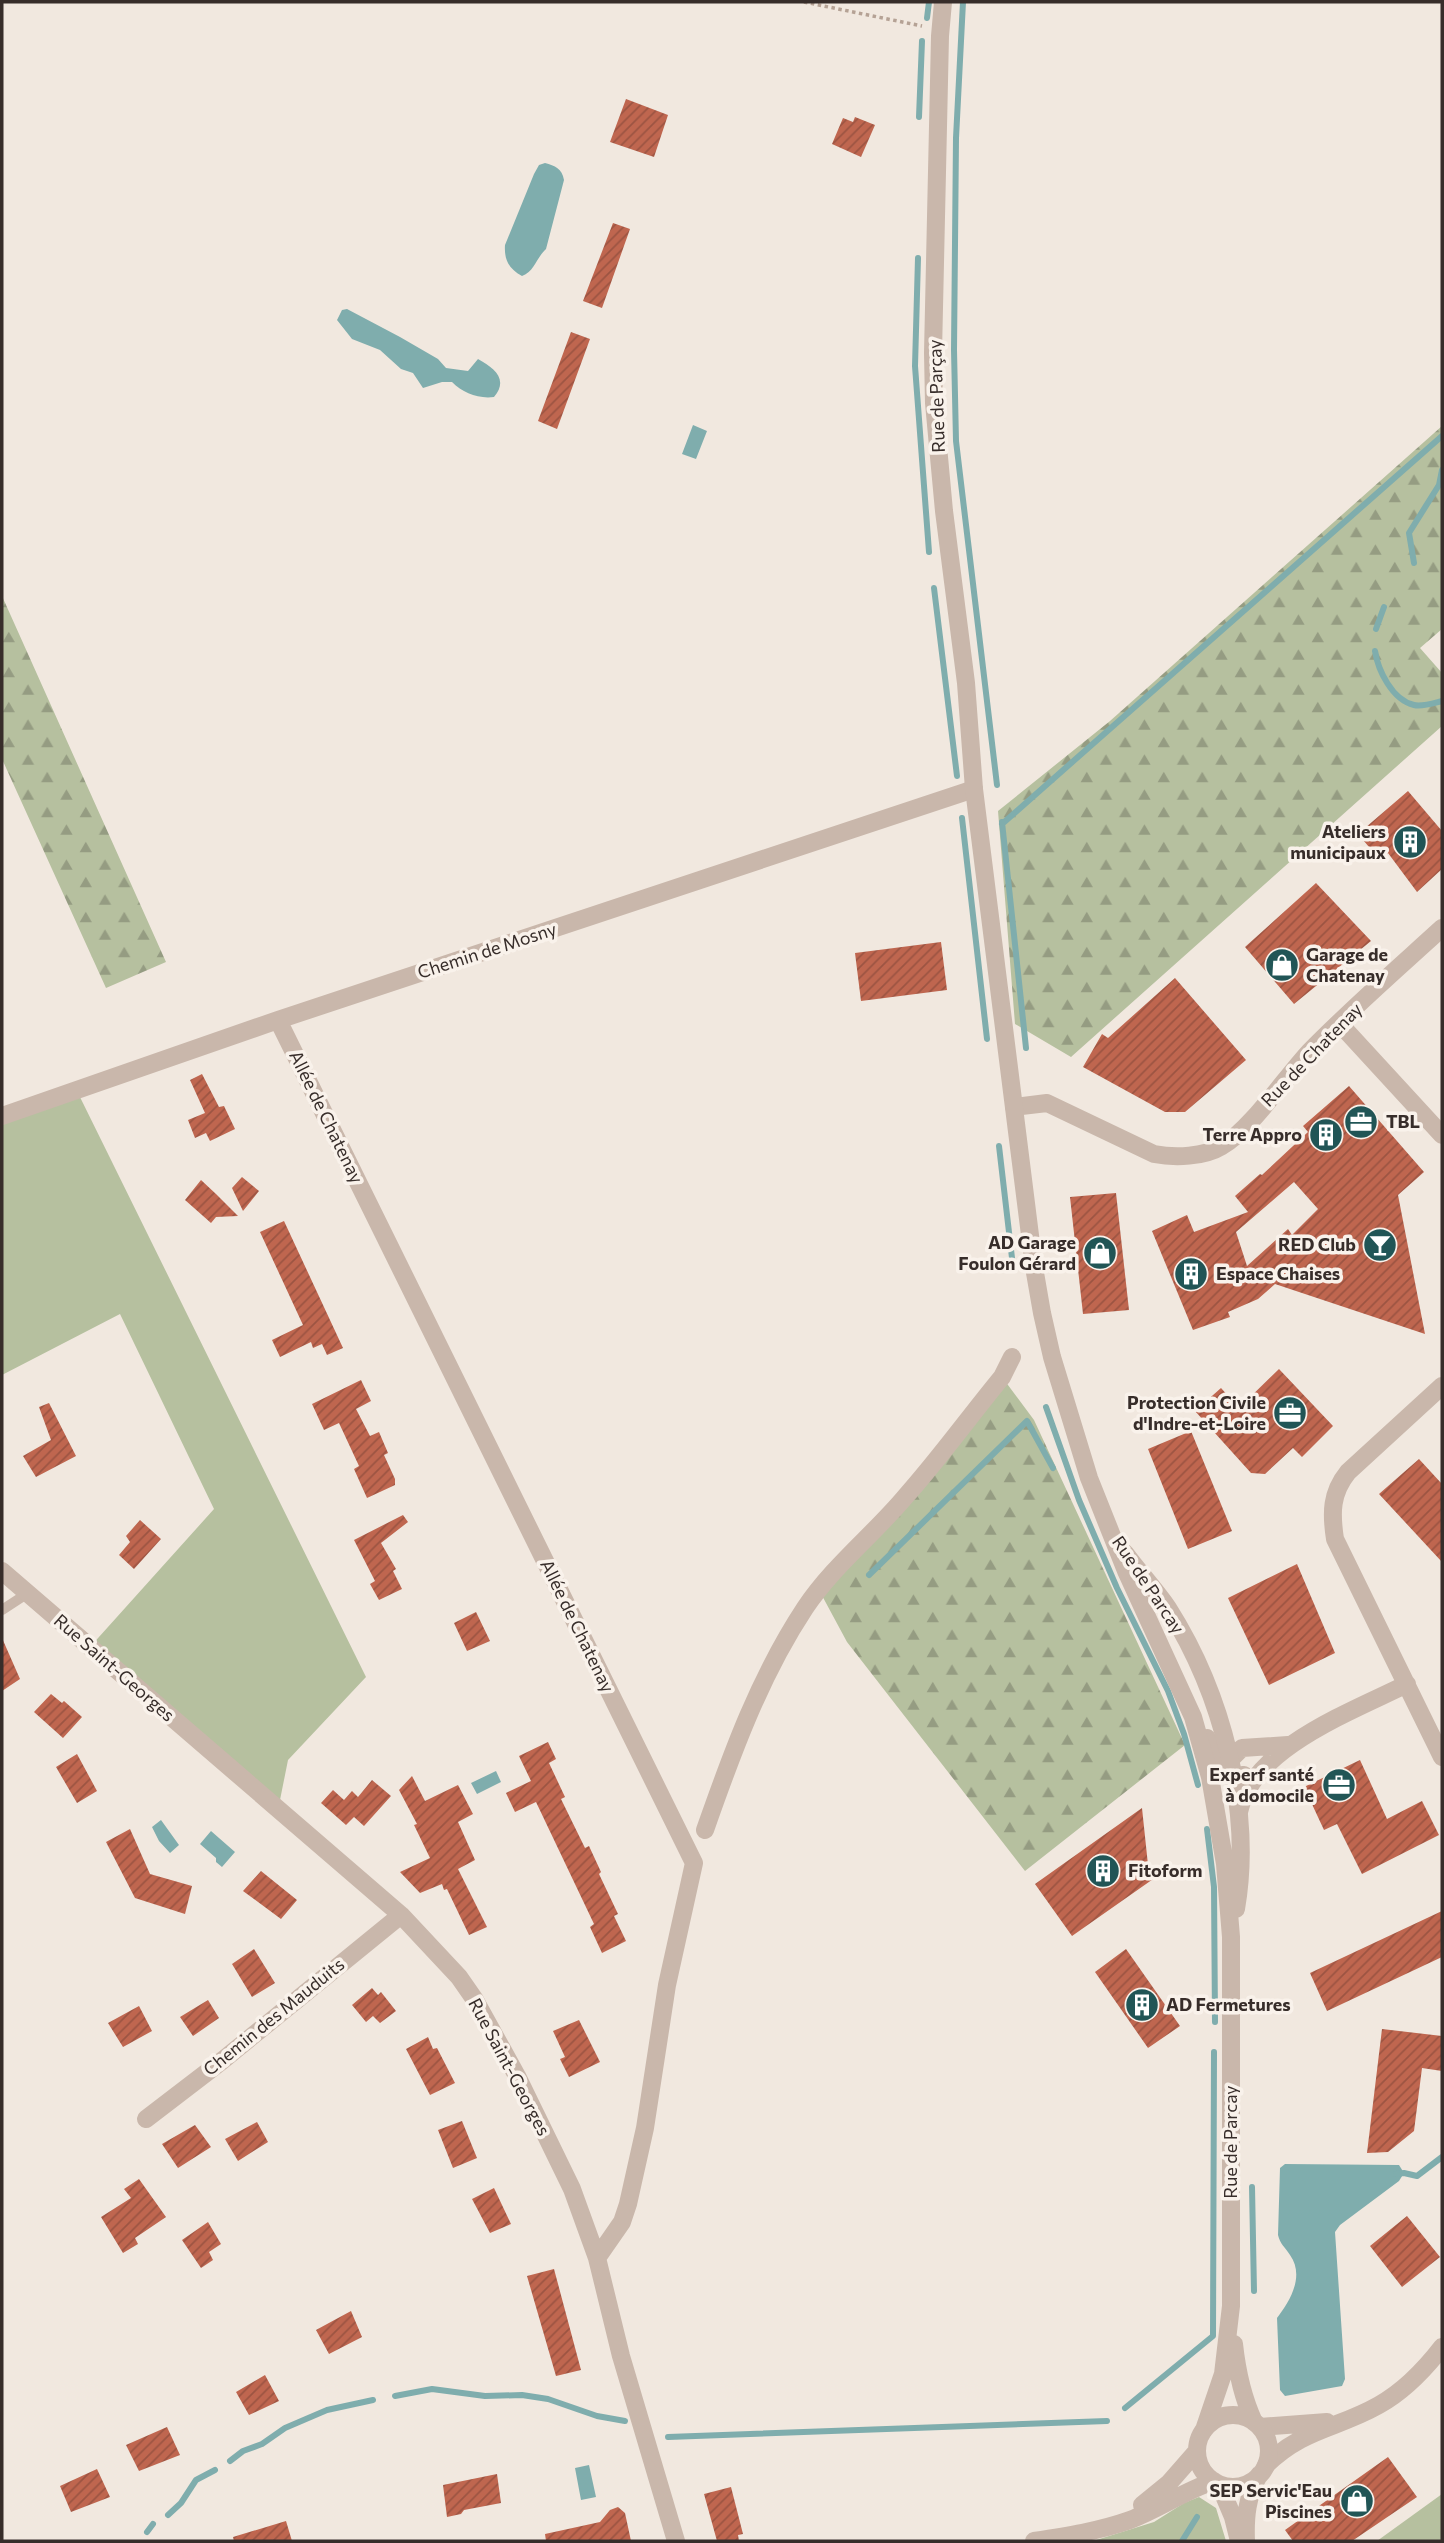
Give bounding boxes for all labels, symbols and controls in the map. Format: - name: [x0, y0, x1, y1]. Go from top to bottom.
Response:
- street label: Rue de Parçay: [923, 339, 949, 453]
- place label: Ateliers municipaux: [1290, 820, 1386, 863]
- building icon: Ateliers municipaux: [1391, 823, 1429, 861]
- street label: Chemin de Mosny: [414, 917, 559, 983]
- place label: Garage de Chatenay: [1306, 943, 1388, 986]
- shop icon: Garage de Chatenay: [1263, 946, 1301, 984]
- street label: Rue de Chatenay: [1256, 998, 1366, 1111]
- street label: Allée de Chatenay: [285, 1047, 369, 1187]
- office icon: TBL: [1342, 1103, 1380, 1141]
- place label: TBL: [1386, 1110, 1420, 1132]
- building icon: Terre Appro: [1307, 1116, 1345, 1154]
- place label: Terre Appro: [1203, 1123, 1302, 1145]
- bar icon: RED Club: [1361, 1226, 1399, 1264]
- place label: AD Garage Foulon Gérard: [958, 1231, 1076, 1274]
- place label: RED Club: [1278, 1233, 1356, 1255]
- shop icon: AD Garage Foulon Gérard: [1081, 1234, 1119, 1272]
- building icon: Espace Chaises: [1172, 1255, 1210, 1293]
- place label: Espace Chaises: [1216, 1262, 1340, 1284]
- place label: Protection Civile d'Indre-et-Loire: [1127, 1391, 1266, 1434]
- office icon: Protection Civile d'Indre-et-Loire: [1271, 1394, 1309, 1432]
- street label: Rue de Parcay: [1108, 1531, 1190, 1638]
- street label: Allée de Chatenay: [536, 1556, 620, 1696]
- street label: Rue Saint-Georges: [50, 1609, 180, 1726]
- place label: Experf santé à domocile: [1209, 1763, 1314, 1806]
- office icon: Experf santé à domocile: [1320, 1766, 1358, 1804]
- building icon: Fitoform: [1084, 1852, 1122, 1890]
- place label: Fitoform: [1128, 1859, 1203, 1881]
- street label: Chemin des Mauduits: [198, 1953, 348, 2080]
- building icon: AD Fermetures: [1123, 1986, 1161, 2024]
- place label: AD Fermetures: [1166, 1993, 1291, 2015]
- street label: Rue Saint-Georges: [464, 1994, 555, 2139]
- street label: Rue de Parcay: [1219, 2085, 1241, 2199]
- place label: SEP Servic'Eau Piscines: [1210, 2479, 1332, 2522]
- shop icon: SEP Servic'Eau Piscines: [1338, 2482, 1376, 2520]

